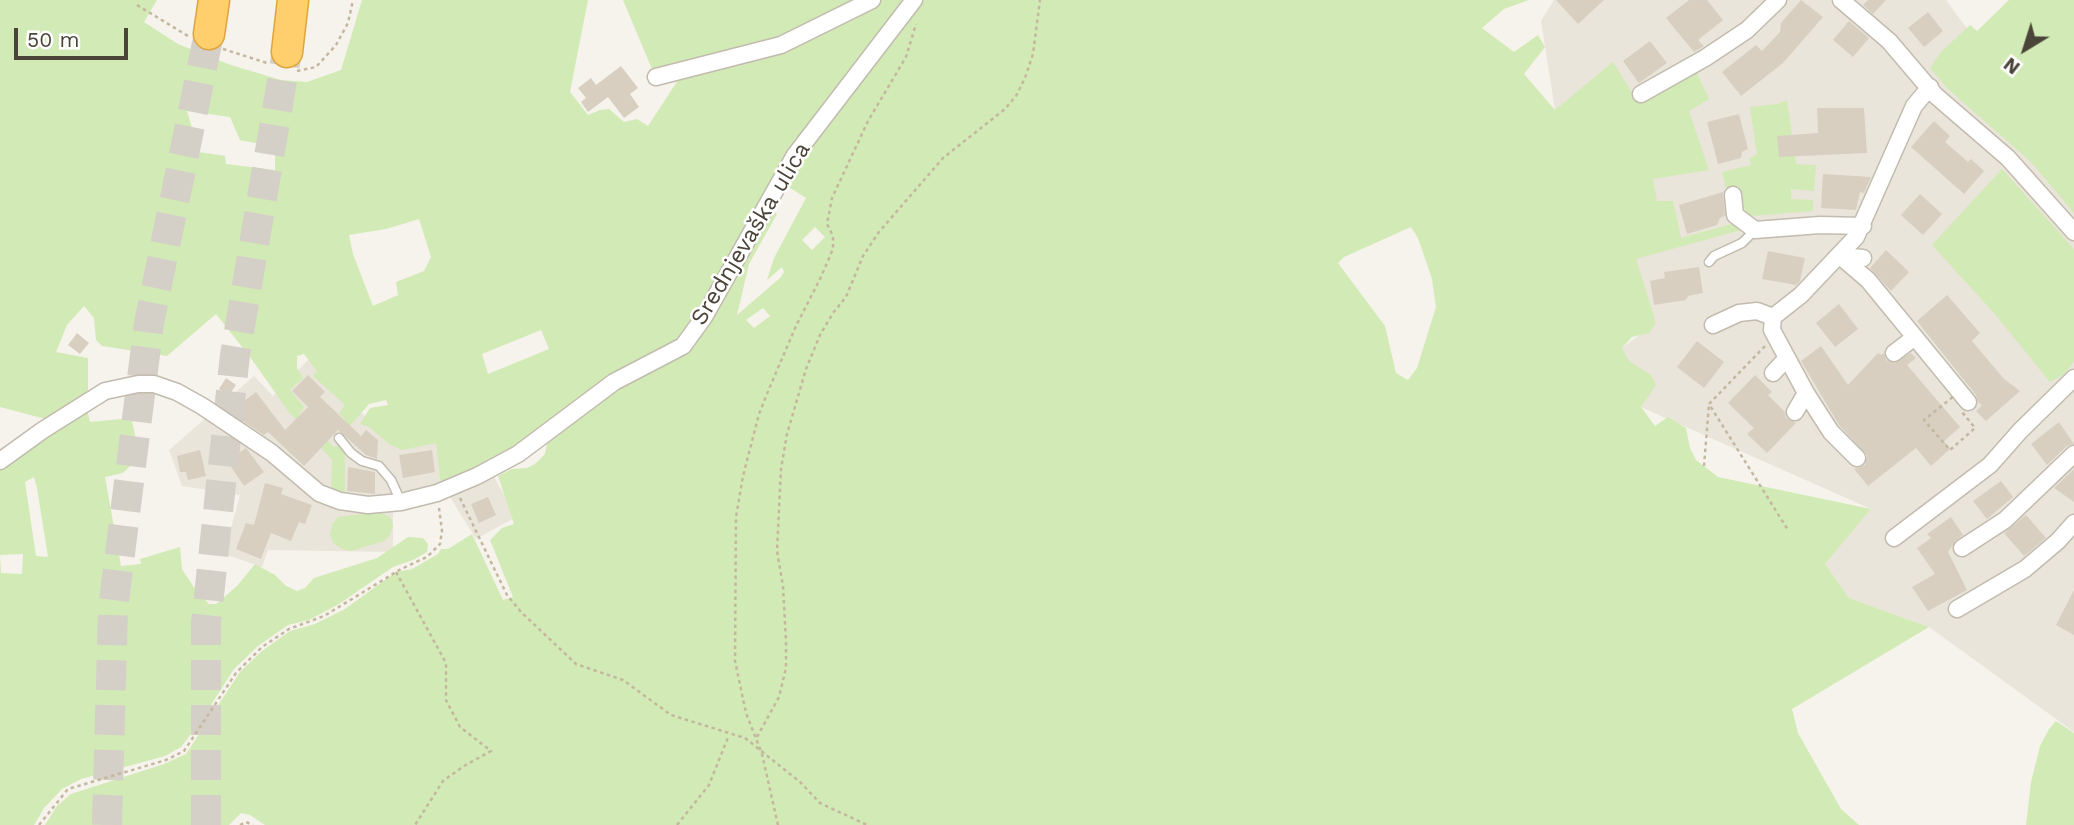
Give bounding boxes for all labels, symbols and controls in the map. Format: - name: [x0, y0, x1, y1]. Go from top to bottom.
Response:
- scale bar: [18, 14, 131, 58]
- north arrow: [1990, 14, 2060, 84]
- text: 50 m: [27, 27, 79, 52]
- text: N: [1999, 53, 2024, 79]
- street label: Srednjevaška ulica: [686, 138, 816, 330]

